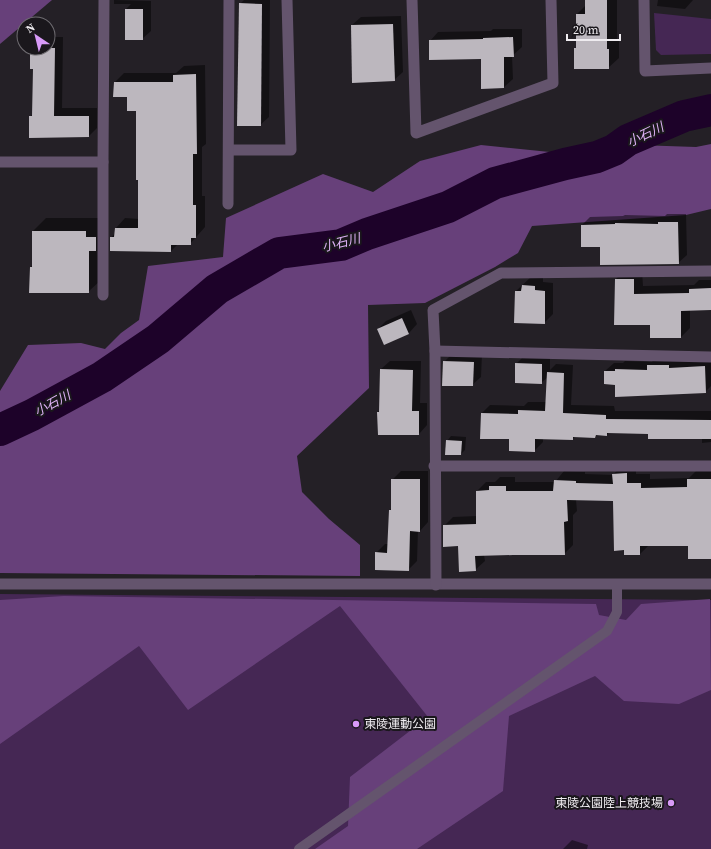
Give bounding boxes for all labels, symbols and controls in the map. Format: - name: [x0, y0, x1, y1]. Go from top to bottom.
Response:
- north arrow: [16, 16, 56, 56]
- scale bar: [567, 16, 620, 42]
- text: N: [23, 20, 38, 37]
- text: 20 m: [573, 22, 599, 38]
- water label: 小石川: [624, 117, 668, 151]
- water label: 小石川: [320, 229, 364, 255]
- water label: 小石川: [31, 386, 75, 420]
- place label: 東陵運動公園: [364, 716, 436, 732]
- marker: 東陵運動公園: [351, 719, 361, 729]
- place label: 東陵公園陸上競技場: [555, 795, 663, 811]
- marker: 東陵公園陸上競技場: [666, 798, 676, 808]

